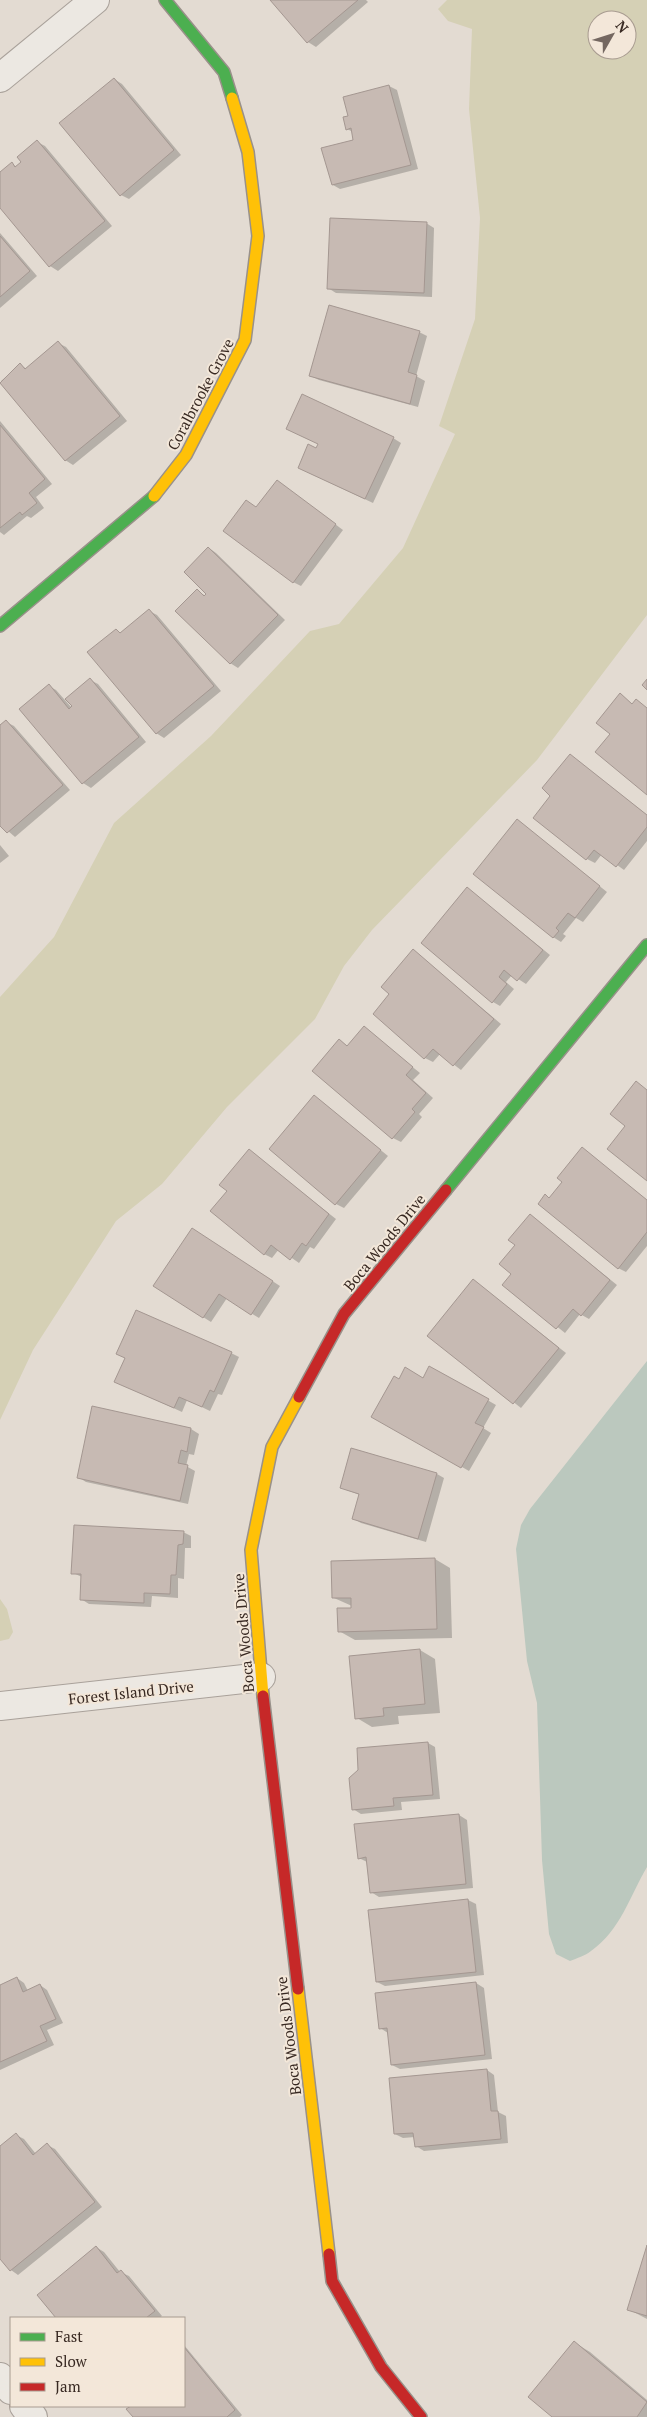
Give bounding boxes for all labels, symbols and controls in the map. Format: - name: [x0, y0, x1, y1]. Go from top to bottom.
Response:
- north arrow: [587, 10, 637, 60]
- text: N: [612, 16, 633, 37]
- street label: Coralbrooke Grove: [162, 335, 238, 453]
- street label: Boca Woods Drive: [339, 1189, 429, 1295]
- street label: Boca Woods Drive: [228, 1573, 258, 1693]
- street label: Forest Island Drive: [67, 1675, 195, 1709]
- street label: Boca Woods Drive: [271, 1975, 305, 2097]
- legend: [10, 2317, 185, 2407]
- text: Fast: [55, 2326, 83, 2346]
- text: Slow: [55, 2351, 88, 2371]
- text: Jam: [55, 2376, 81, 2396]

